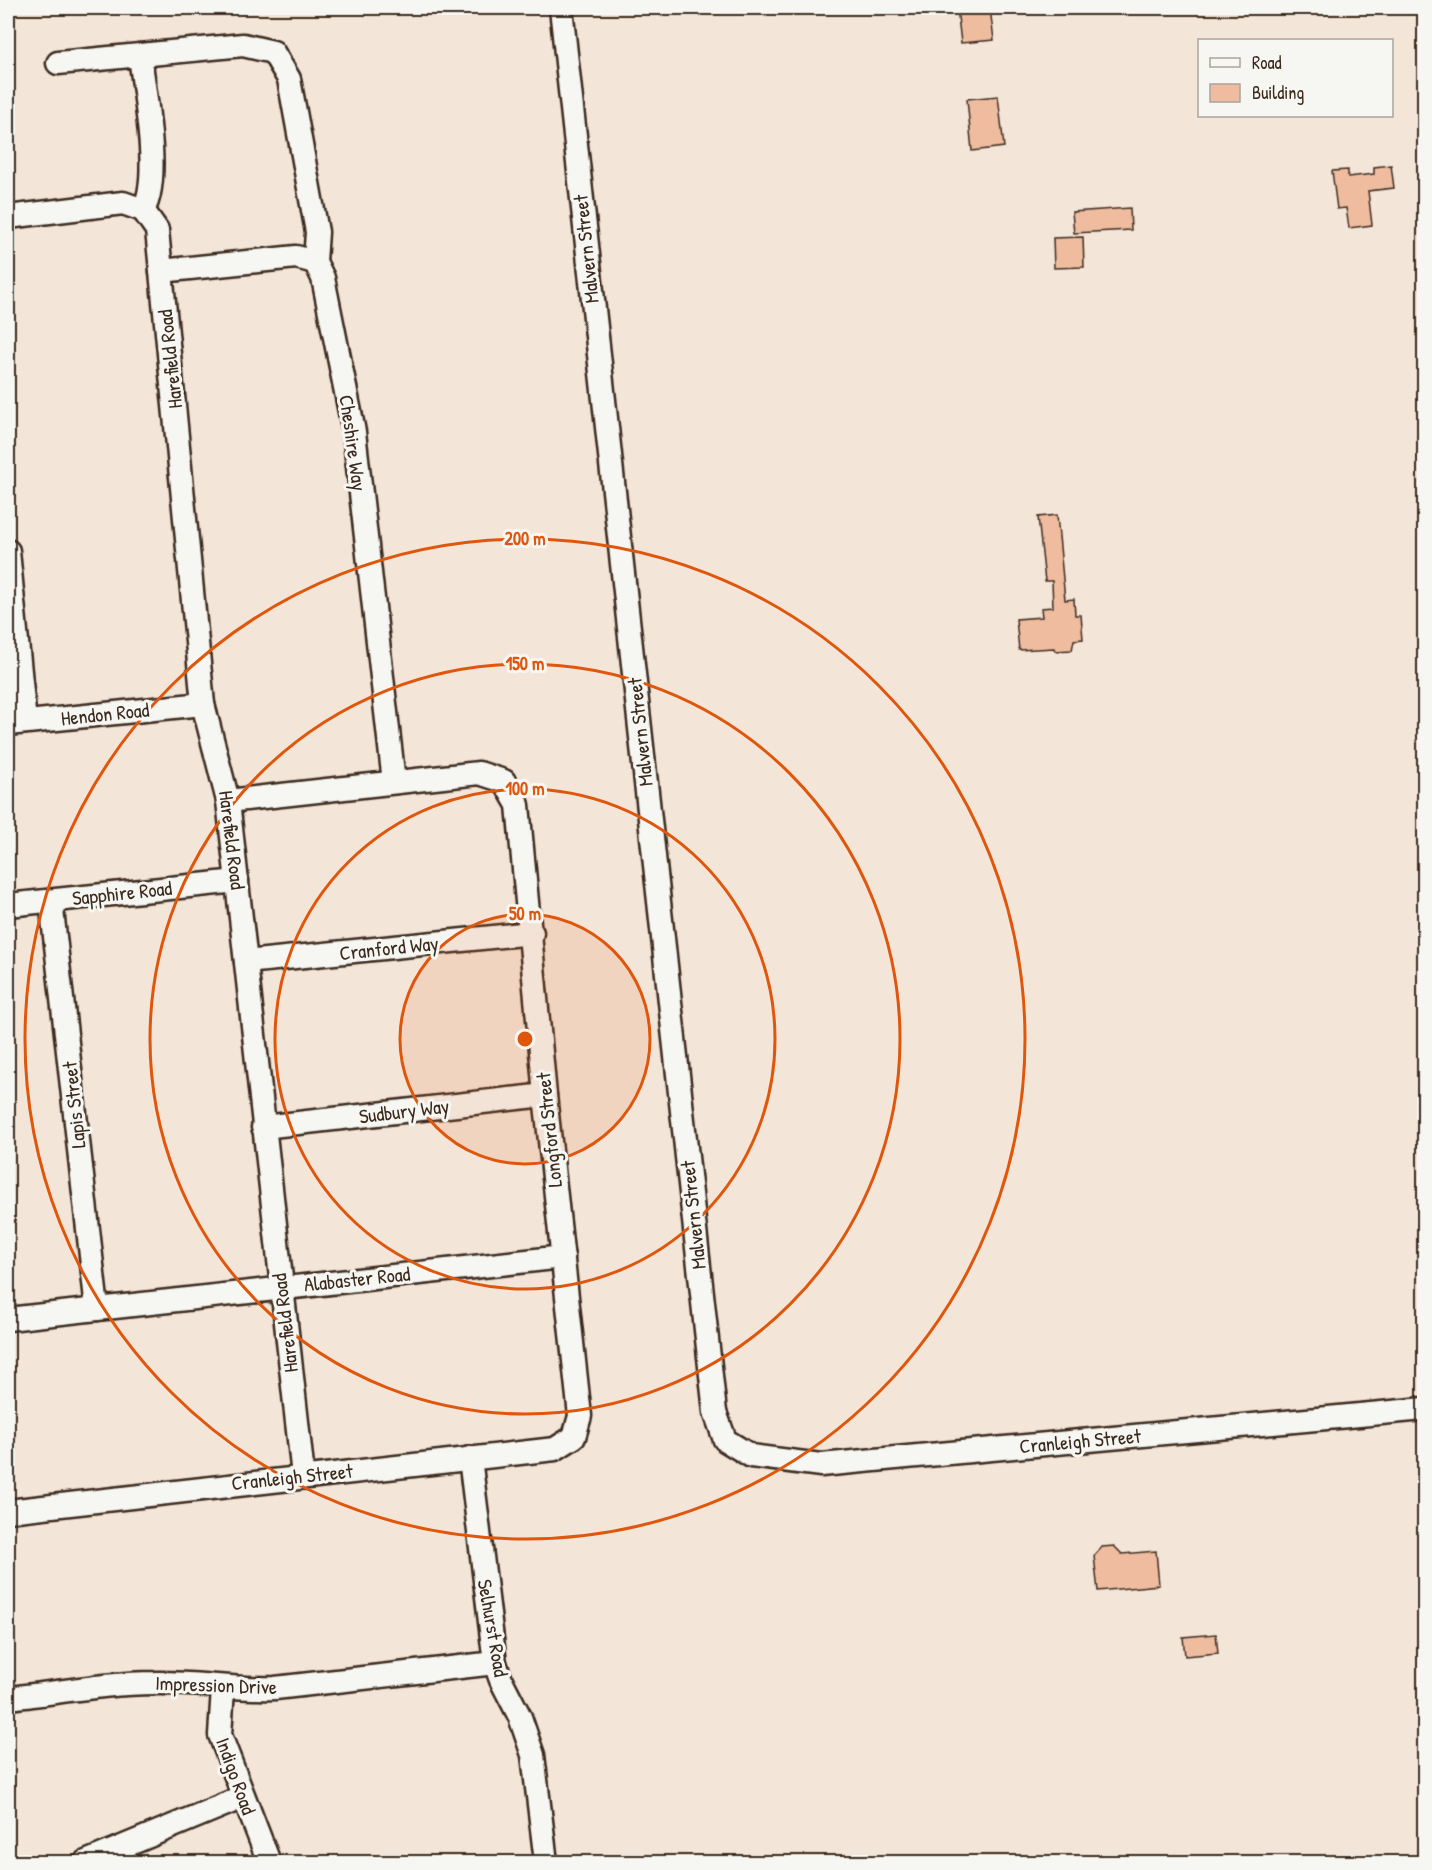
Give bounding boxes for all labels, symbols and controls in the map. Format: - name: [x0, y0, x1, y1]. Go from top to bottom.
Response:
- legend: [1198, 39, 1393, 117]
- text: Road: [1252, 50, 1282, 75]
- text: Building: [1252, 80, 1304, 105]
- street label: Malvern Street: [566, 192, 605, 305]
- street label: Harefield Road: [151, 308, 188, 410]
- street label: Cheshire Way: [333, 393, 374, 493]
- text: 200 m: [505, 526, 545, 551]
- text: 150 m: [506, 651, 544, 676]
- street label: Malvern Street: [620, 675, 659, 788]
- street label: Hendon Road: [59, 695, 151, 732]
- text: 100 m: [505, 776, 545, 801]
- street label: Harefield Road: [213, 789, 252, 891]
- street label: Sapphire Road: [71, 874, 173, 911]
- text: 50 m: [509, 901, 541, 926]
- street label: Cranford Way: [338, 929, 440, 966]
- centre of rings: [515, 1029, 535, 1049]
- street label: Lapis Street: [55, 1059, 91, 1150]
- street label: Longford Street: [529, 1070, 568, 1189]
- street label: Sudbury Way: [357, 1092, 451, 1129]
- street label: Malvern Street: [673, 1158, 712, 1271]
- street label: Alabaster Road: [303, 1259, 412, 1298]
- street label: Harefield Road: [265, 1272, 304, 1374]
- street label: Cranleigh Street: [1018, 1422, 1143, 1459]
- street label: Cranleigh Street: [230, 1457, 355, 1496]
- street label: Selhurst Road: [472, 1577, 515, 1679]
- street label: Impression Drive: [155, 1669, 277, 1700]
- street label: Indigo Road: [210, 1733, 263, 1818]

